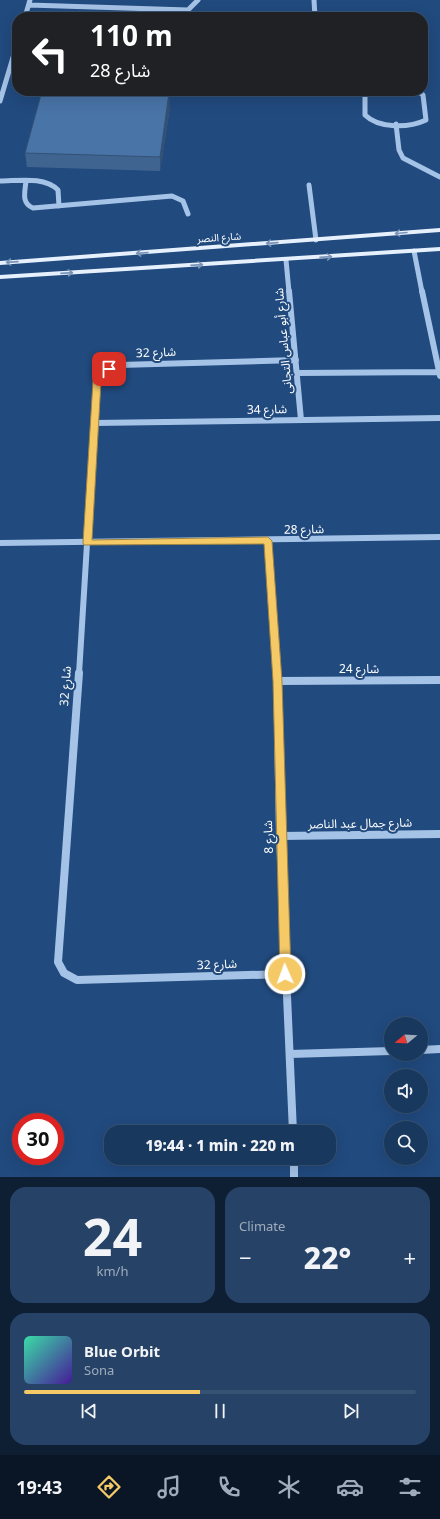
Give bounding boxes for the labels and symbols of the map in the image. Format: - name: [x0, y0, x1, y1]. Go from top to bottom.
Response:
- street label: شارع النصر: [196, 228, 242, 247]
- one-way arrow: [395, 229, 408, 236]
- one-way arrow: [266, 240, 279, 247]
- one-way arrow: [136, 249, 149, 256]
- one-way arrow: [319, 254, 332, 261]
- one-way arrow: [6, 259, 19, 266]
- one-way arrow: [190, 262, 203, 269]
- one-way arrow: [60, 270, 73, 277]
- street label: شارع أبو عباس التجانى: [270, 287, 297, 395]
- street label: شارع 32: [136, 343, 176, 362]
- pin: [92, 352, 126, 386]
- street label: شارع 34: [247, 400, 287, 419]
- street label: شارع 28: [284, 520, 324, 539]
- street label: شارع 24: [339, 660, 379, 678]
- street label: شارع 32: [55, 665, 76, 707]
- street label: شارع جمال عبد الناصر: [307, 814, 412, 833]
- street label: شارع 8: [259, 820, 278, 854]
- position arrow: [264, 953, 306, 995]
- street label: شارع 32: [197, 955, 237, 974]
- north arrow: [384, 1017, 428, 1061]
- speed limit sign: 30: [12, 1113, 64, 1165]

